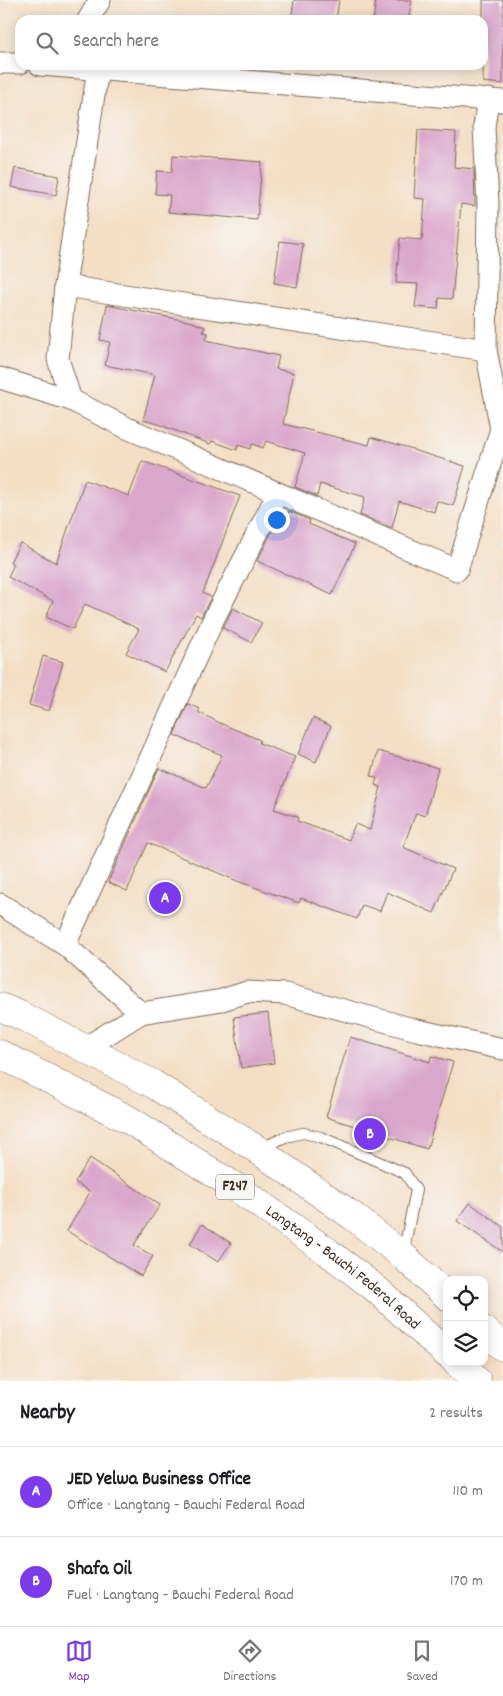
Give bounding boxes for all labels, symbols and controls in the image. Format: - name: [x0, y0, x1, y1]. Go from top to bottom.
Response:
- search box: [15, 15, 488, 70]
- icon: search: [33, 29, 61, 57]
- text: Search here: [73, 29, 159, 56]
- your location: [264, 507, 290, 533]
- pin: A: [149, 879, 181, 917]
- pin: B: [354, 1115, 386, 1153]
- road number: F247: [216, 1174, 254, 1200]
- street label: Langtang - Bauchi Federal Road: [261, 1200, 425, 1335]
- map controls: [443, 1276, 488, 1366]
- button: locate: [443, 1276, 488, 1321]
- button: layers: [443, 1321, 488, 1366]
- text: Nearby: [20, 1399, 75, 1429]
- text: 2 results: [429, 1402, 483, 1425]
- text: JED Yelwa Business Office: [67, 1467, 251, 1494]
- text: A: [32, 1480, 40, 1503]
- text: 110 m: [453, 1480, 483, 1503]
- text: Office · Langtang - Bauchi Federal Road: [67, 1494, 305, 1517]
- text: Shafa Oil: [67, 1557, 132, 1584]
- text: B: [32, 1570, 40, 1593]
- text: 170 m: [450, 1570, 483, 1593]
- text: Fuel · Langtang - Bauchi Federal Road: [67, 1584, 294, 1607]
- tab: Map: [65, 1637, 93, 1687]
- tab: Directions: [223, 1637, 276, 1687]
- tab: Saved: [407, 1637, 438, 1687]

